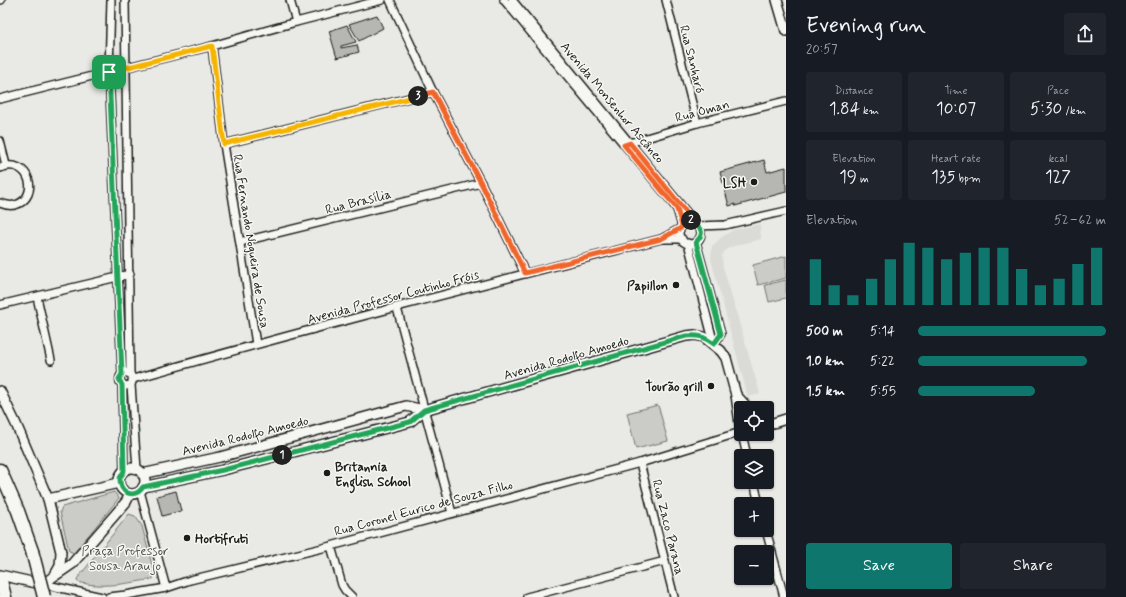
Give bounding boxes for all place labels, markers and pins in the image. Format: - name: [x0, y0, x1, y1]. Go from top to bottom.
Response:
- pin: [92, 55, 126, 89]
- pin: 3: [408, 86, 428, 106]
- place label: LSH: [723, 175, 746, 192]
- marker: LSH: [749, 177, 759, 187]
- pin: 2: [681, 210, 701, 230]
- place label: Papillon: [627, 278, 668, 295]
- marker: Papillon: [671, 280, 681, 290]
- place label: Tourão grill: [645, 379, 703, 397]
- marker: Tourão grill: [706, 381, 716, 391]
- pin: 1: [272, 445, 292, 465]
- place label: Britannia English School: [335, 459, 411, 494]
- marker: Britannia English School: [322, 468, 332, 478]
- place label: Hortifruti: [195, 531, 249, 548]
- marker: Hortifruti: [182, 533, 192, 543]

